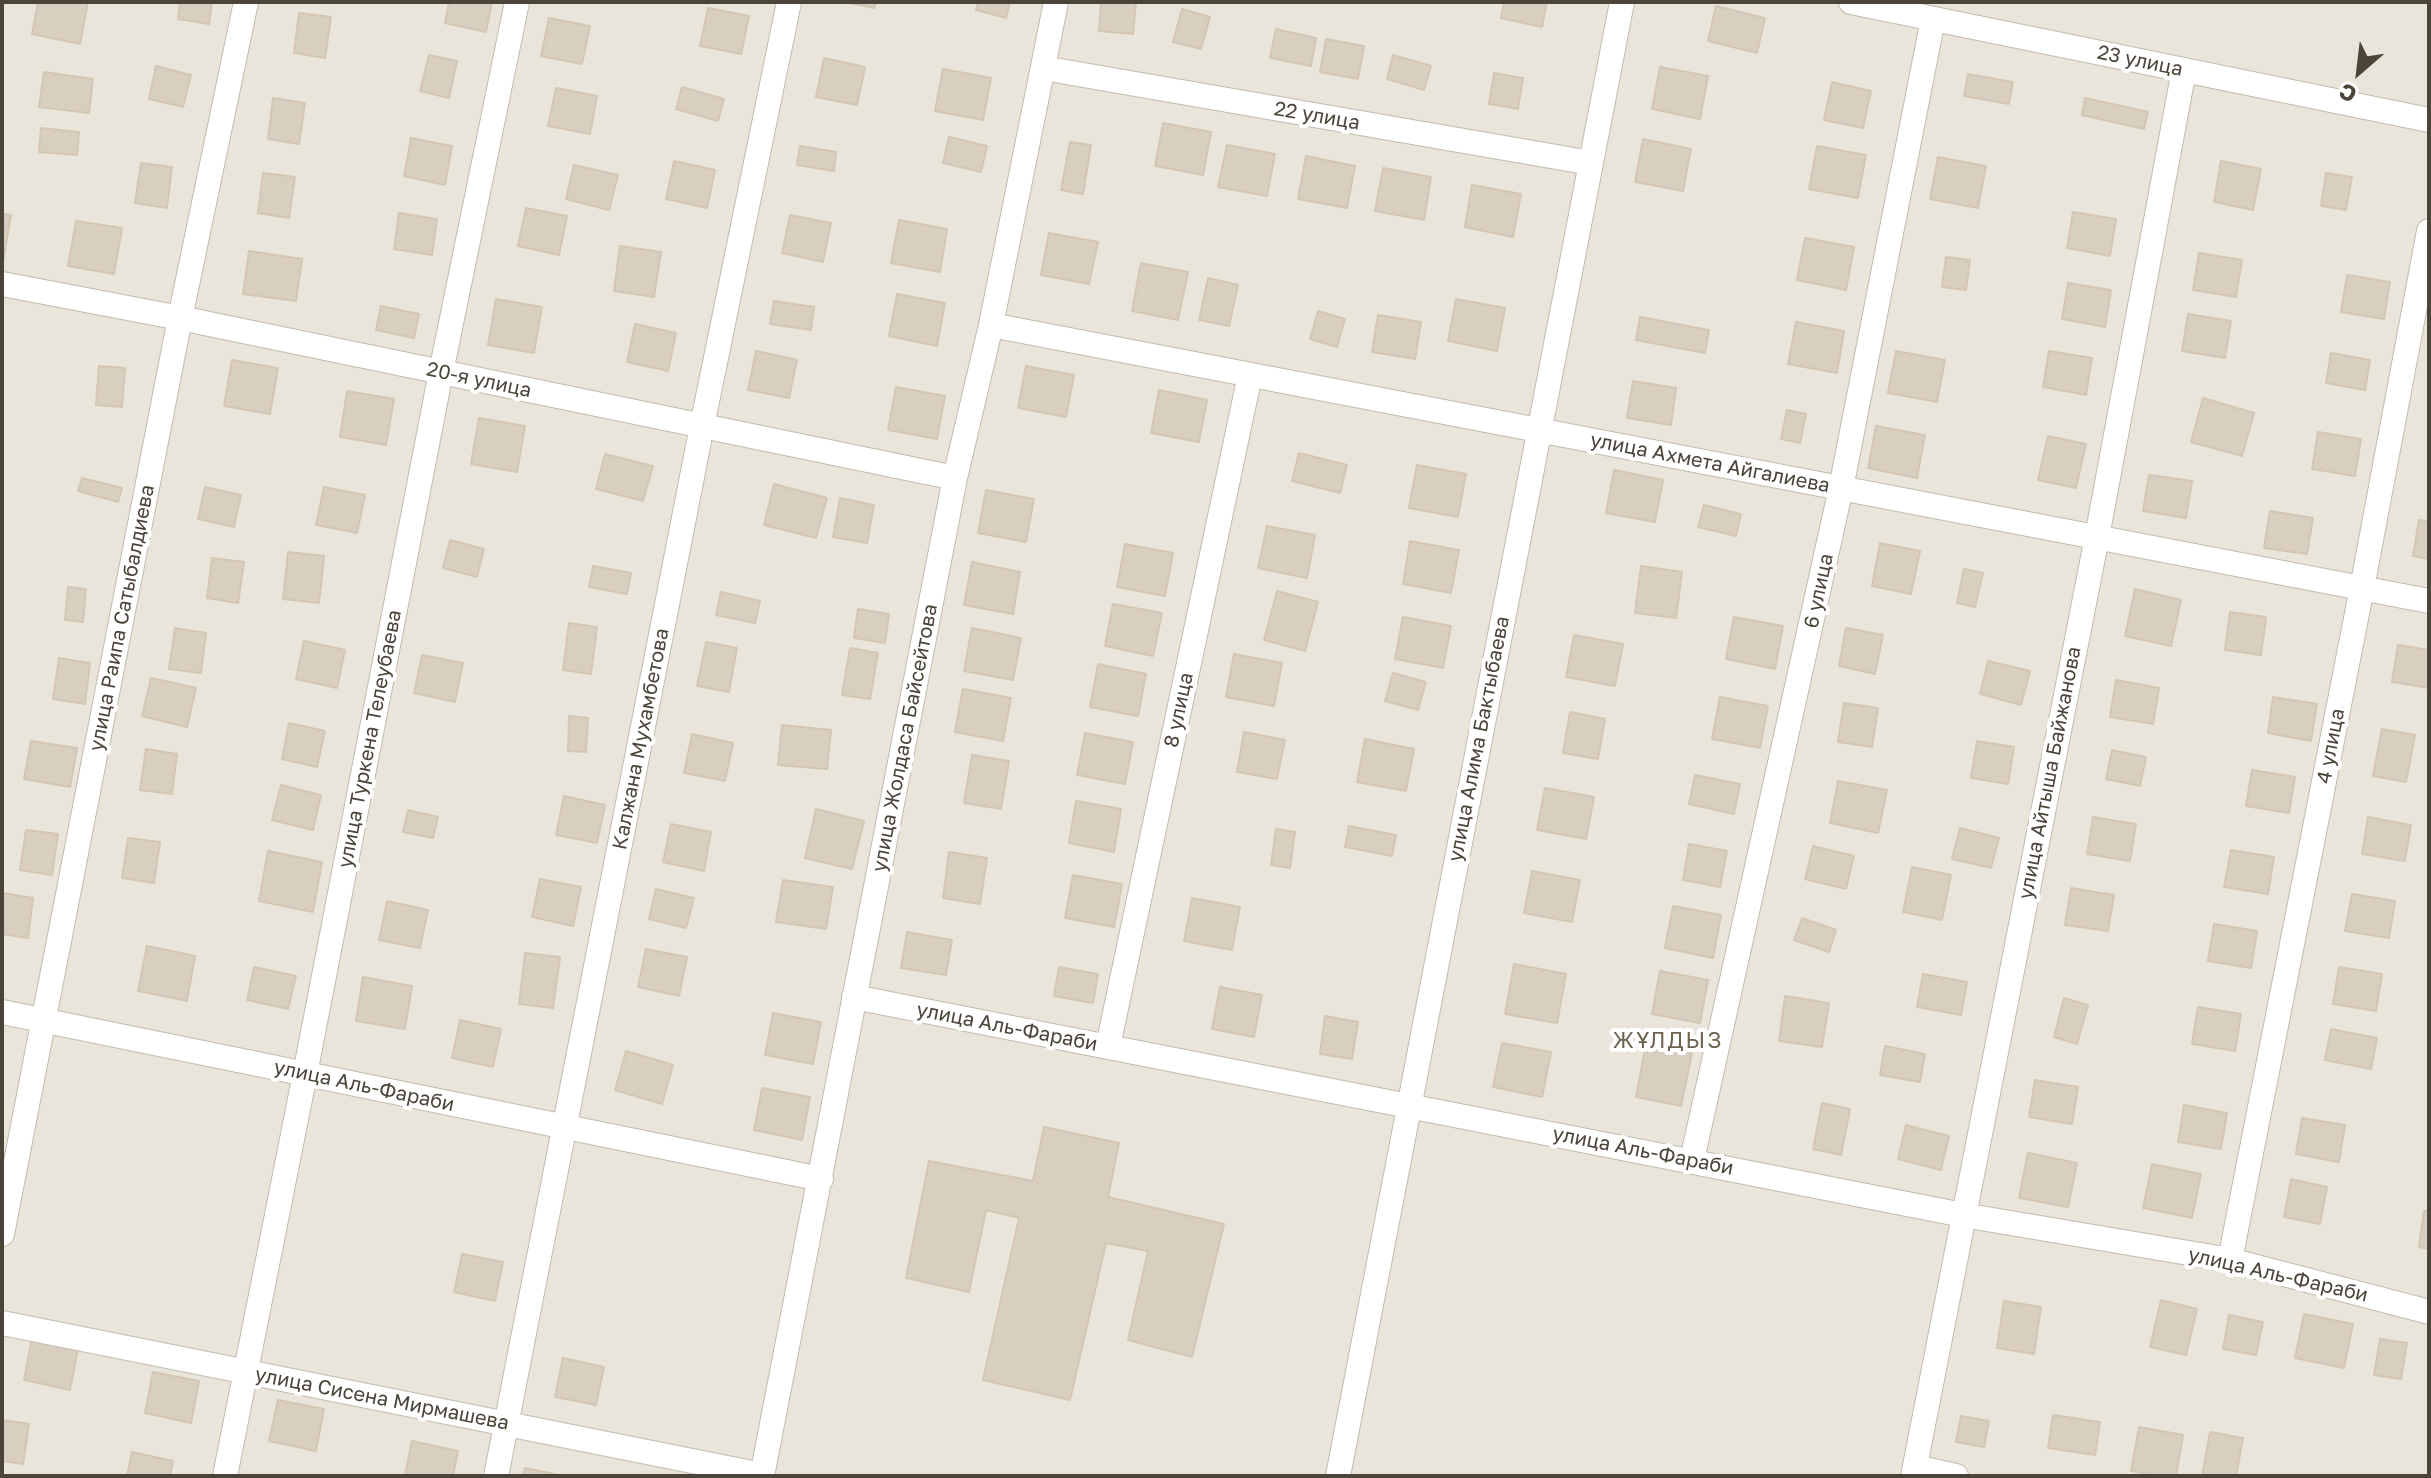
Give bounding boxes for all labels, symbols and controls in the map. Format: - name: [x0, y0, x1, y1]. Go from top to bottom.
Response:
- north arrow: [2319, 32, 2399, 112]
- street label: 23 улица: [2095, 40, 2185, 82]
- text: С: [2334, 78, 2361, 109]
- street label: 22 улица: [1272, 97, 1362, 135]
- street label: 20-я улица: [424, 357, 534, 403]
- street label: улица Ахмета Айгалиева: [1588, 428, 1832, 498]
- street label: улица Раипа Сатыбалдиева: [84, 483, 160, 753]
- street label: 6 улица: [1799, 551, 1839, 631]
- street label: улица Жолдаса Байсейтова: [867, 602, 943, 874]
- street label: улица Туркена Телеубаева: [333, 608, 407, 870]
- street label: улица Алима Бактыбаева: [1443, 614, 1515, 864]
- street label: Калжана Мухамбетова: [608, 626, 674, 852]
- street label: улица Айтыша Байжанова: [2014, 645, 2086, 901]
- street label: 8 улица: [1159, 670, 1199, 750]
- street label: 4 улица: [2312, 707, 2350, 785]
- street label: улица Аль-Фараби: [914, 998, 1100, 1056]
- district label: ЖҰЛДЫЗ: [1613, 1028, 1723, 1054]
- street label: улица Аль-Фараби: [272, 1055, 456, 1117]
- street label: улица Аль-Фараби: [1550, 1122, 1736, 1180]
- street label: улица Аль-Фараби: [2186, 1243, 2370, 1307]
- street label: улица Сисена Мирмашева: [253, 1363, 511, 1435]

